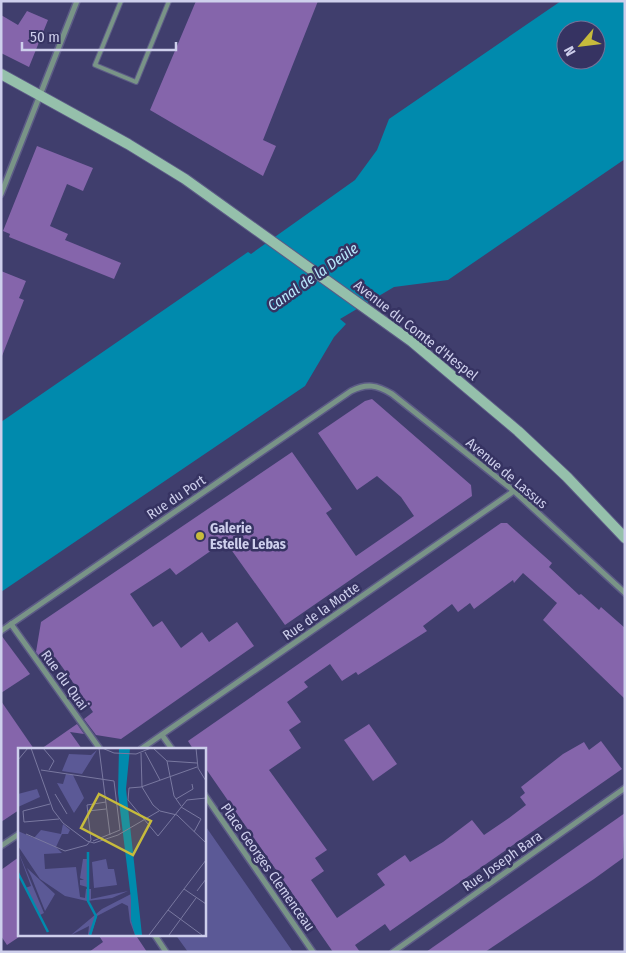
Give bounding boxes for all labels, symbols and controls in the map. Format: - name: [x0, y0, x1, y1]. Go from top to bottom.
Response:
- scale bar: [22, 20, 176, 52]
- north arrow: [556, 20, 606, 70]
- text: 50 m: [30, 28, 60, 46]
- text: N: [560, 43, 579, 59]
- water label: Canal de la Deûle: [264, 239, 362, 315]
- street label: Avenue du Comte d'Hespel: [350, 277, 481, 384]
- street label: Avenue de Lassus: [463, 434, 551, 512]
- street label: Rue du Port: [144, 471, 209, 523]
- place label: Galerie Estelle Lebas: [210, 520, 286, 553]
- marker: Galerie Estelle Lebas: [194, 530, 206, 542]
- street label: Rue de la Motte: [280, 579, 363, 644]
- street label: Rue du Quai: [37, 647, 92, 714]
- inset map: [18, 748, 205, 936]
- street label: Place Georges Clemenceau: [217, 800, 318, 935]
- street label: Rue Joseph Bara: [459, 828, 545, 895]

